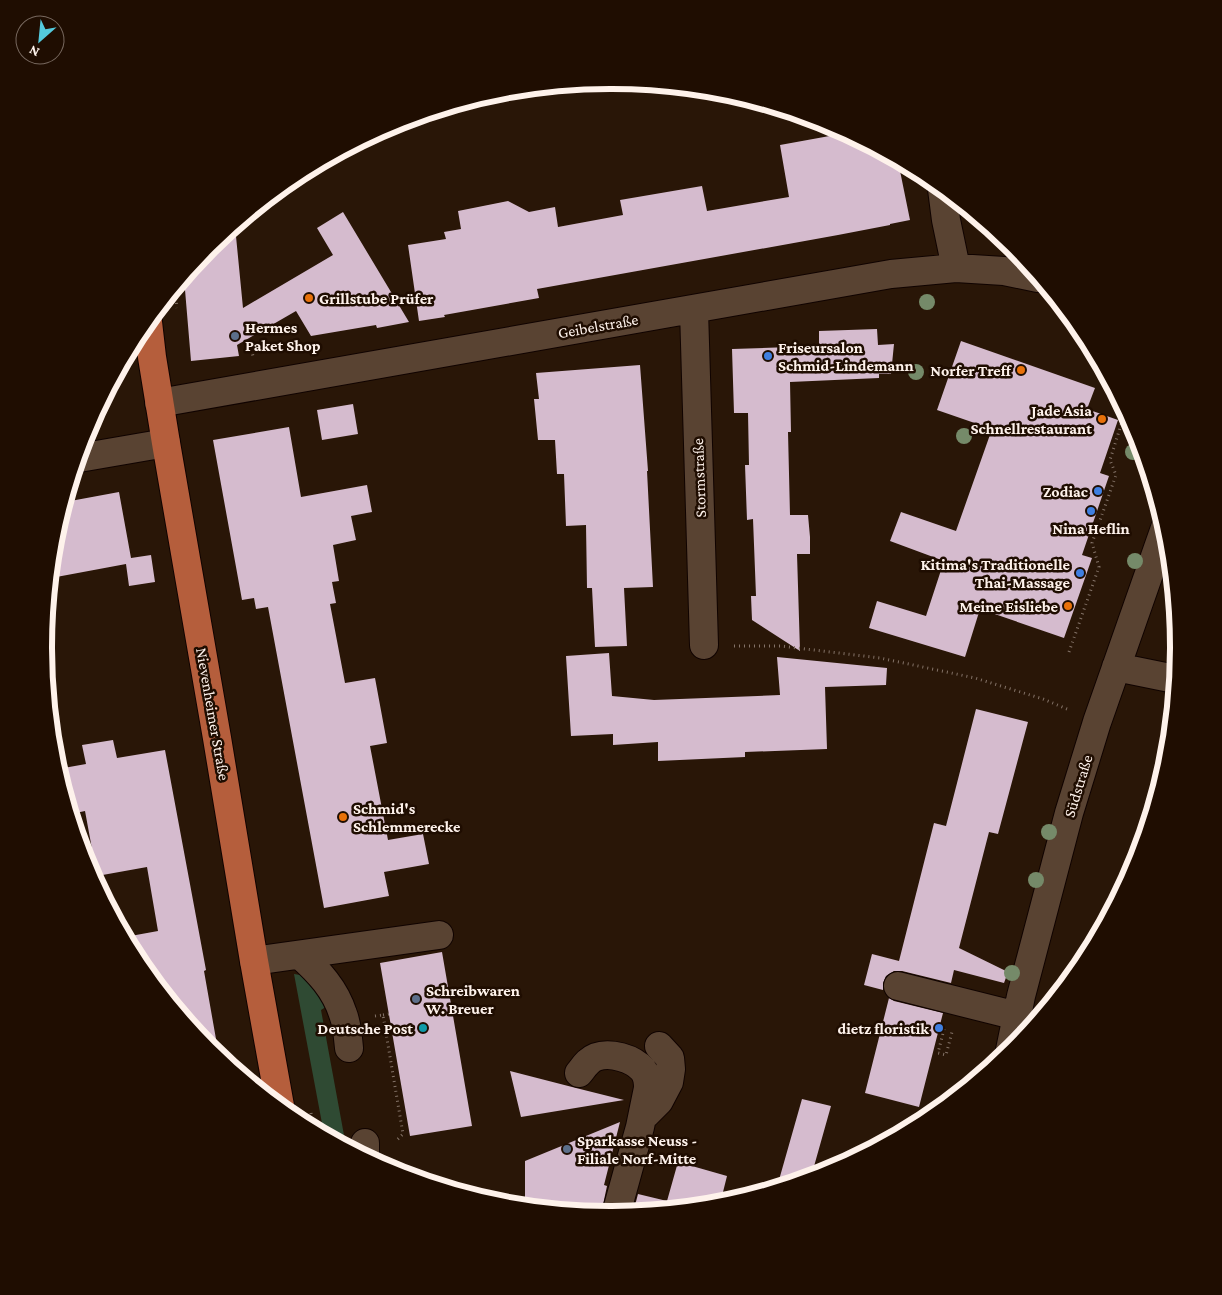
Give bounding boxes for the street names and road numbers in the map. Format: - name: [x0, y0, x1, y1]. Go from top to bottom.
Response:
- street label: Geibelstraße: [557, 311, 639, 341]
- street label: Stormstraße: [689, 438, 709, 518]
- street label: Nievenheimer Straße: [193, 646, 233, 782]
- street label: Südstraße: [1060, 753, 1096, 819]

